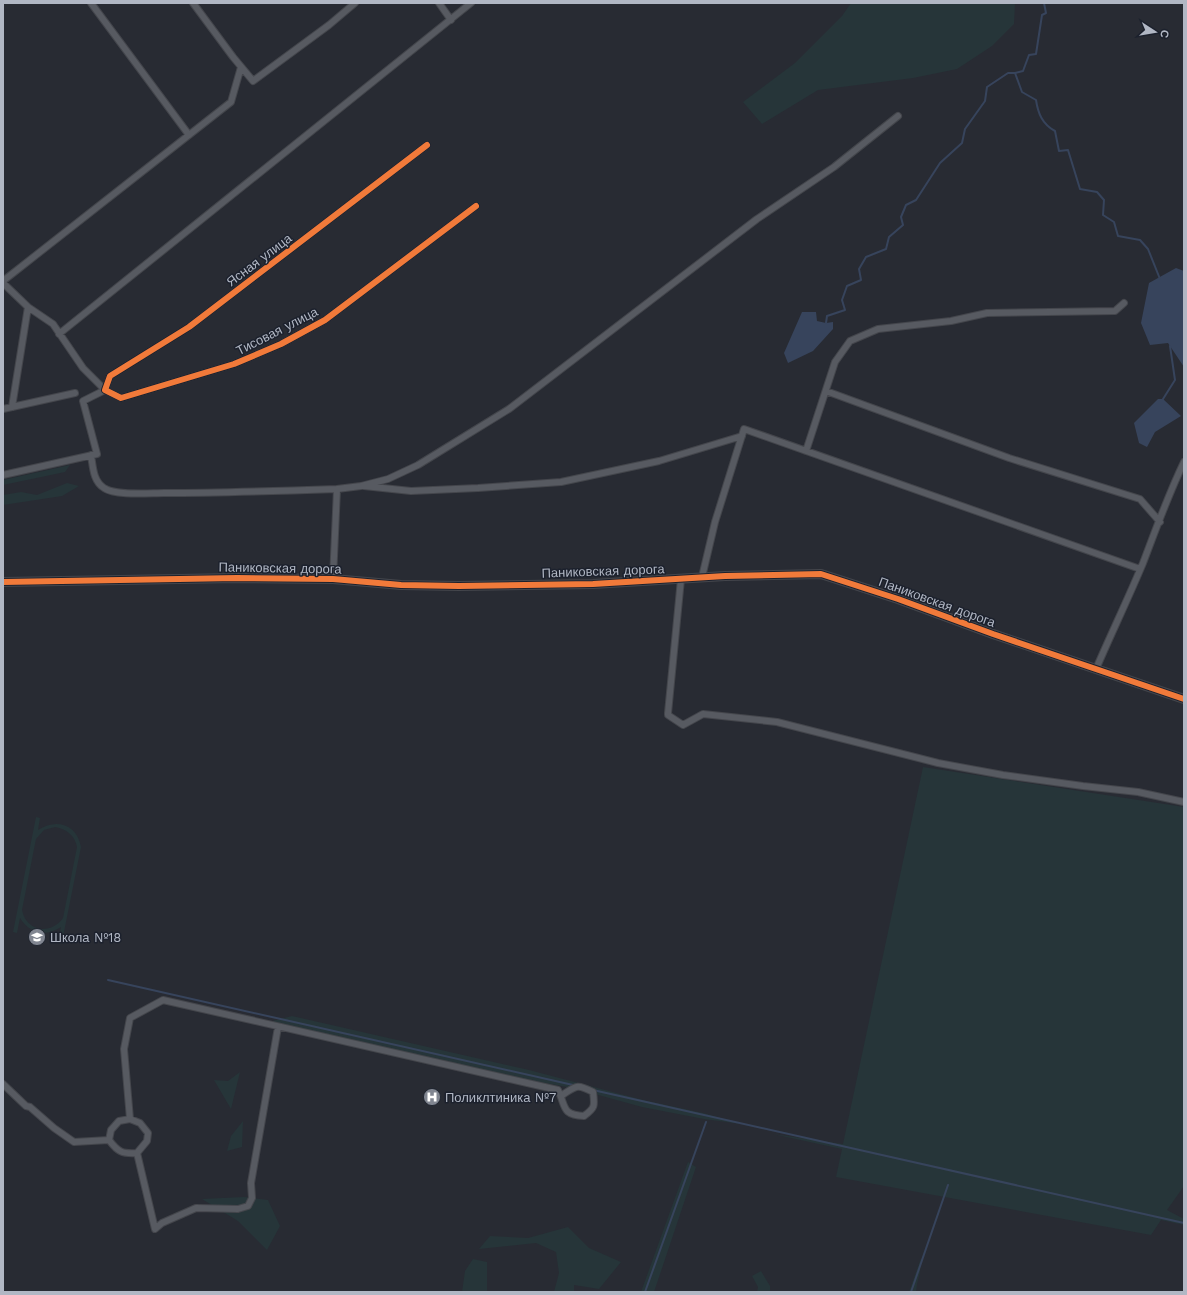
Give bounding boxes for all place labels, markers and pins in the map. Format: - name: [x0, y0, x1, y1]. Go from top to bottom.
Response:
- school or university icon: Школа №18: [27, 927, 47, 947]
- place label: Школа №18: [50, 930, 121, 945]
- hospital icon: Поликлтиника №7: [422, 1087, 442, 1107]
- place label: Поликлтиника №7: [445, 1090, 556, 1105]

